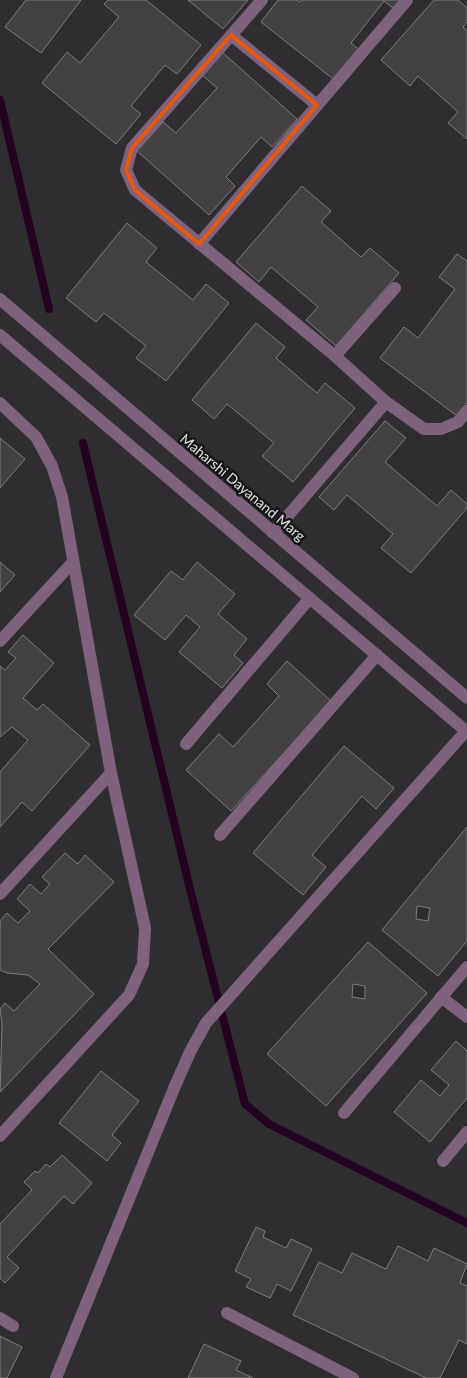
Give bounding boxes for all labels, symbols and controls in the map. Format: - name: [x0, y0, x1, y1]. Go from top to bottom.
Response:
- street label: Maharshi Dayanand Marg: [177, 430, 309, 544]

